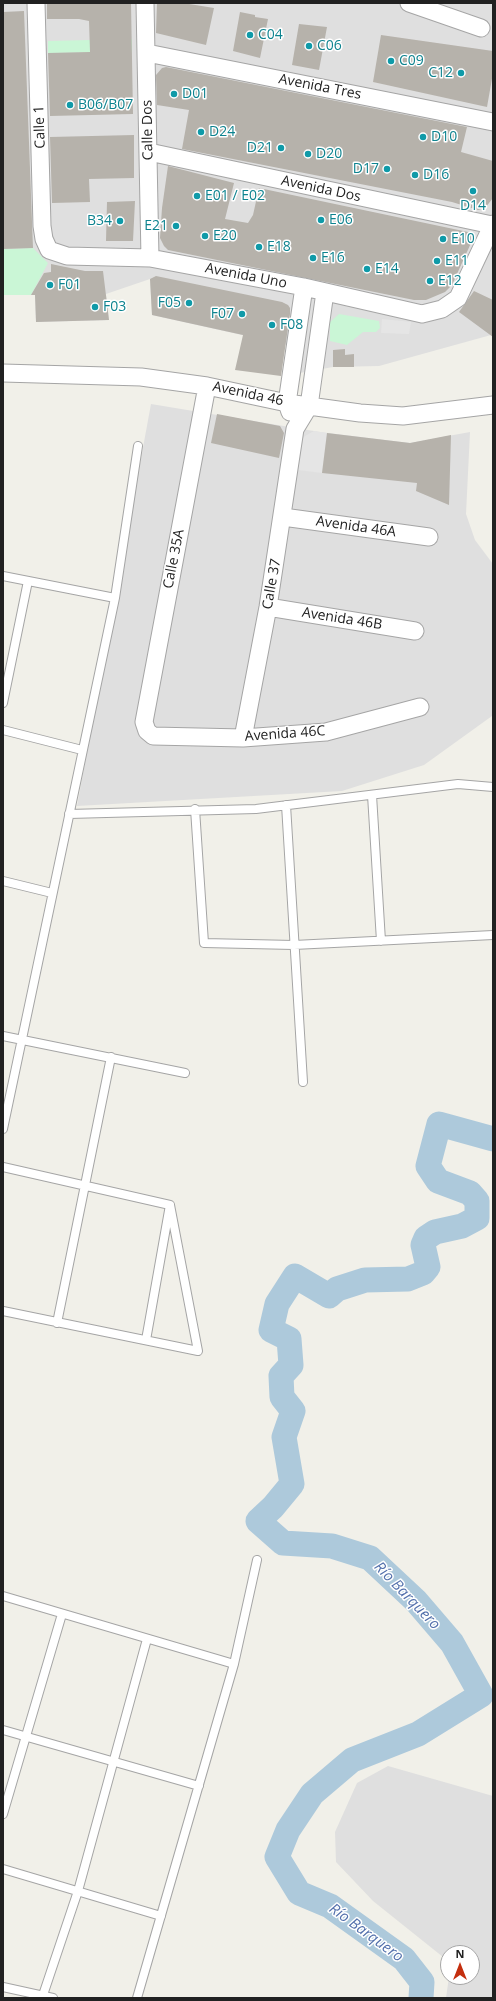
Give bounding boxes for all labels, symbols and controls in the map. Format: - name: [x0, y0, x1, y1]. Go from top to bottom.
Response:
- place label: C04: [258, 27, 283, 43]
- marker: C04: [245, 30, 255, 40]
- place label: C06: [317, 38, 342, 54]
- marker: C06: [304, 41, 314, 51]
- place label: C09: [399, 53, 424, 69]
- marker: C09: [386, 56, 396, 66]
- place label: C12: [428, 65, 453, 81]
- marker: C12: [456, 68, 466, 78]
- street label: Avenida Tres: [277, 71, 363, 103]
- place label: D01: [182, 86, 208, 102]
- marker: D01: [169, 89, 179, 99]
- place label: B06/B07: [78, 97, 133, 113]
- marker: B06/B07: [65, 100, 75, 110]
- street label: Calle Dos: [139, 100, 157, 160]
- street label: Calle 1: [31, 105, 49, 149]
- place label: D24: [209, 124, 235, 140]
- marker: D24: [196, 127, 206, 137]
- place label: D10: [431, 129, 457, 145]
- marker: D10: [418, 132, 428, 142]
- place label: D21: [247, 140, 273, 156]
- marker: D21: [276, 143, 286, 153]
- place label: D20: [316, 146, 342, 162]
- marker: D20: [303, 149, 313, 159]
- place label: D17: [353, 161, 379, 177]
- marker: D17: [382, 164, 392, 174]
- place label: D16: [423, 167, 449, 183]
- marker: D16: [410, 170, 420, 180]
- street label: Avenida Dos: [280, 172, 362, 206]
- marker: D14: [468, 186, 478, 196]
- place label: E01 / E02: [205, 188, 265, 204]
- marker: E01 / E02: [192, 191, 202, 201]
- place label: D14: [460, 198, 486, 214]
- place label: E06: [329, 212, 353, 228]
- place label: B34: [87, 213, 112, 229]
- marker: E06: [316, 215, 326, 225]
- marker: B34: [115, 216, 125, 226]
- place label: E21: [144, 218, 168, 234]
- marker: E21: [171, 221, 181, 231]
- place label: E20: [213, 228, 237, 244]
- marker: E20: [200, 231, 210, 241]
- place label: E10: [451, 231, 475, 247]
- marker: E10: [438, 234, 448, 244]
- place label: E18: [267, 239, 291, 255]
- marker: E18: [254, 242, 264, 252]
- place label: E16: [321, 250, 345, 266]
- marker: E16: [308, 253, 318, 263]
- place label: E11: [445, 253, 469, 269]
- marker: E11: [432, 256, 442, 266]
- street label: Avenida Uno: [204, 260, 288, 292]
- place label: E14: [375, 261, 399, 277]
- marker: E14: [362, 264, 372, 274]
- place label: E12: [438, 273, 462, 289]
- marker: E12: [425, 276, 435, 286]
- place label: F01: [58, 277, 81, 293]
- marker: F01: [45, 280, 55, 290]
- place label: F05: [158, 295, 181, 311]
- marker: F05: [184, 298, 194, 308]
- place label: F03: [103, 299, 126, 315]
- marker: F03: [90, 302, 100, 312]
- place label: F07: [211, 306, 234, 322]
- marker: F07: [237, 309, 247, 319]
- place label: F08: [280, 317, 303, 333]
- marker: F08: [267, 320, 277, 330]
- street label: Avenida 46: [211, 378, 285, 410]
- street label: Avenida 46A: [315, 513, 397, 541]
- street label: Calle 35A: [160, 528, 188, 590]
- street label: Calle 37: [259, 557, 285, 611]
- street label: Avenida 46B: [301, 604, 383, 634]
- street label: Avenida 46C: [244, 723, 326, 745]
- water label: Río Barquero: [370, 1558, 444, 1634]
- water label: Río Barquero: [325, 1900, 407, 1966]
- north arrow: [440, 1945, 480, 1985]
- text: N: [456, 1946, 464, 1961]

